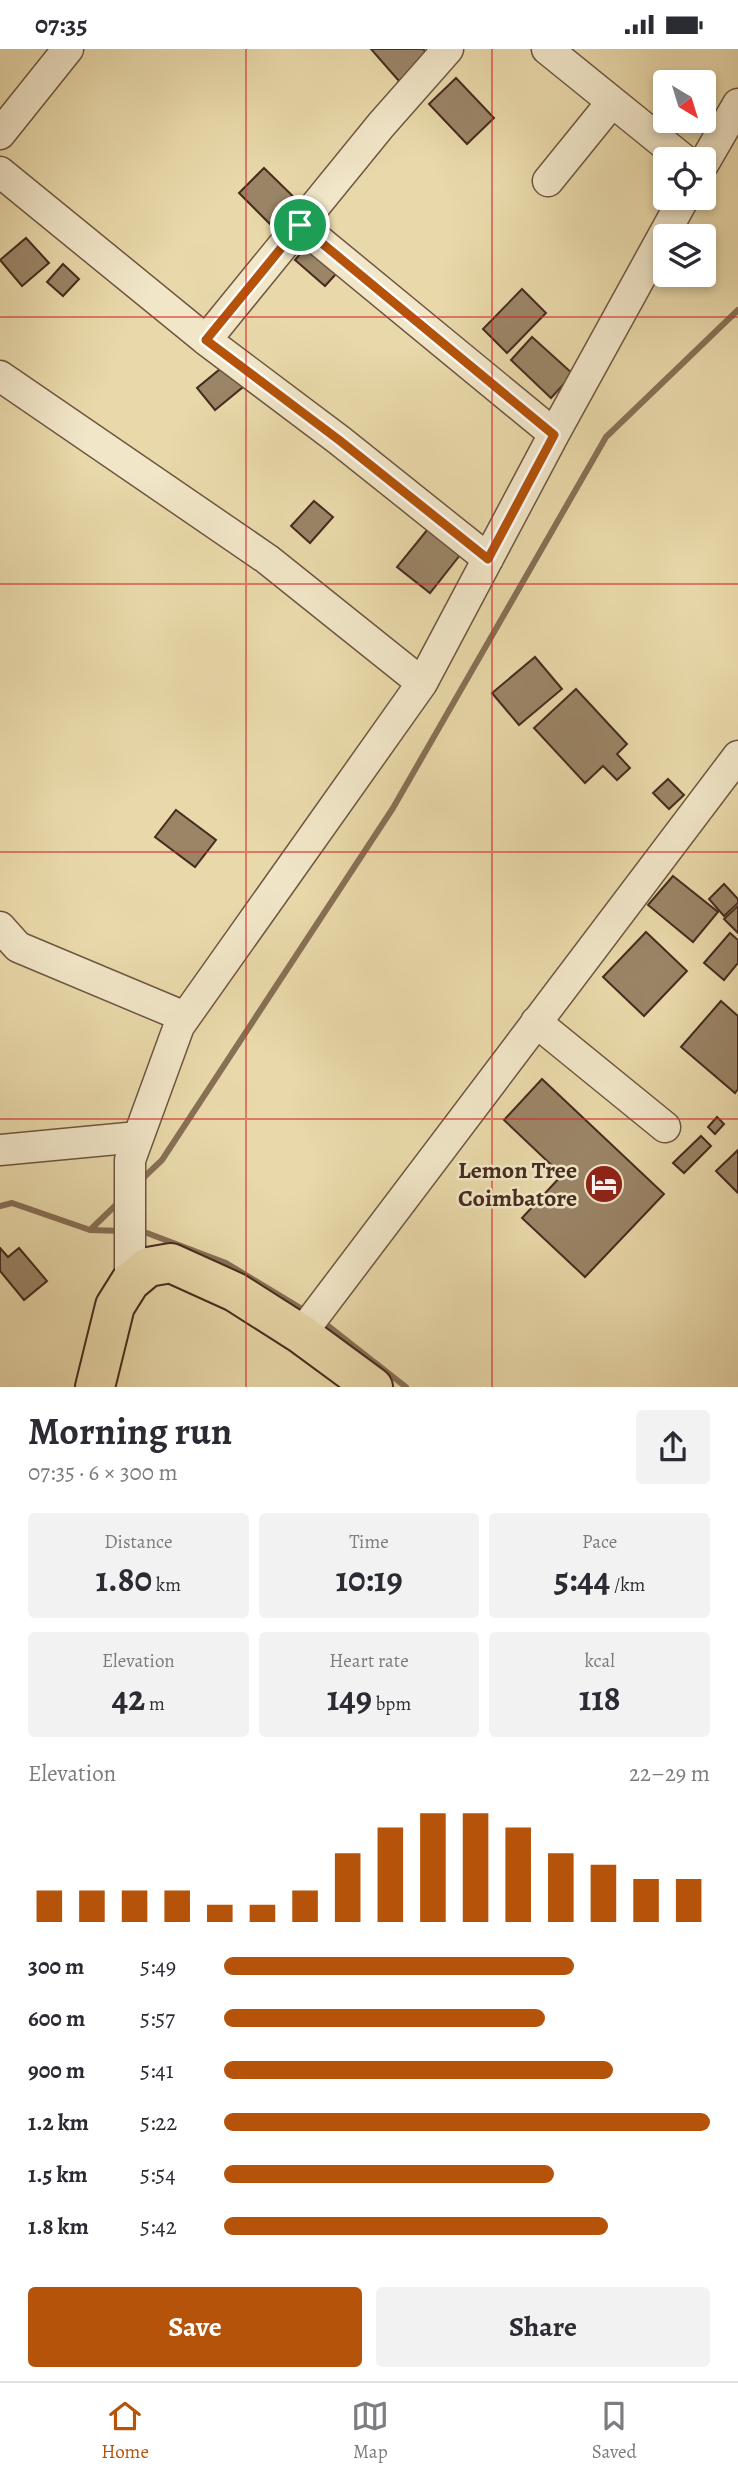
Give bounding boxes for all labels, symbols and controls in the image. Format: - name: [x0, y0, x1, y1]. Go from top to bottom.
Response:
- text: 07:35: [35, 7, 88, 42]
- north arrow: [653, 70, 716, 133]
- map controls: [653, 70, 716, 287]
- button: locate: [653, 147, 716, 210]
- pin: [270, 195, 330, 255]
- icon: arrive: [281, 206, 319, 244]
- button: layers: [653, 224, 716, 287]
- place label: Lemon Tree Coimbatore: [458, 1154, 577, 1214]
- hotel icon: Lemon Tree Coimbatore: [583, 1163, 625, 1205]
- text: Morning run: [28, 1405, 232, 1457]
- button: share: [636, 1410, 710, 1484]
- text: 07:35 · 6 × 300 m: [28, 1457, 178, 1488]
- text: Distance: [104, 1529, 172, 1555]
- text: Time: [349, 1529, 389, 1555]
- text: Pace: [582, 1529, 617, 1555]
- text: 1.80: [96, 1555, 152, 1603]
- text: 10:19: [335, 1555, 403, 1603]
- text: 5:44: [554, 1555, 610, 1603]
- text: km: [152, 1572, 181, 1598]
- text: /km: [610, 1572, 645, 1598]
- text: Elevation: [102, 1648, 175, 1674]
- text: Heart rate: [329, 1648, 409, 1674]
- text: kcal: [584, 1648, 615, 1674]
- text: 42: [112, 1674, 145, 1722]
- text: 149: [327, 1674, 372, 1722]
- text: 118: [579, 1674, 621, 1722]
- text: m: [145, 1691, 165, 1717]
- text: bpm: [372, 1691, 411, 1717]
- text: Elevation: [28, 1758, 116, 1789]
- text: 22–29 m: [629, 1758, 710, 1789]
- text: 300 m: [28, 1951, 84, 1982]
- text: 5:49: [140, 1951, 176, 1982]
- text: 600 m: [28, 2003, 85, 2034]
- text: 5:57: [140, 2003, 175, 2034]
- text: 900 m: [28, 2055, 85, 2086]
- text: 5:41: [140, 2055, 174, 2086]
- text: 1.2 km: [28, 2107, 89, 2138]
- text: 5:22: [140, 2107, 177, 2138]
- text: 1.5 km: [28, 2159, 88, 2190]
- text: 5:54: [140, 2159, 176, 2190]
- text: 1.8 km: [28, 2211, 89, 2242]
- text: 5:42: [140, 2211, 177, 2242]
- button: Save: [28, 2287, 362, 2367]
- button: Share: [376, 2287, 710, 2367]
- tab: Home: [101, 2397, 149, 2465]
- tab: Map: [351, 2397, 389, 2465]
- tab: Saved: [592, 2397, 637, 2465]

